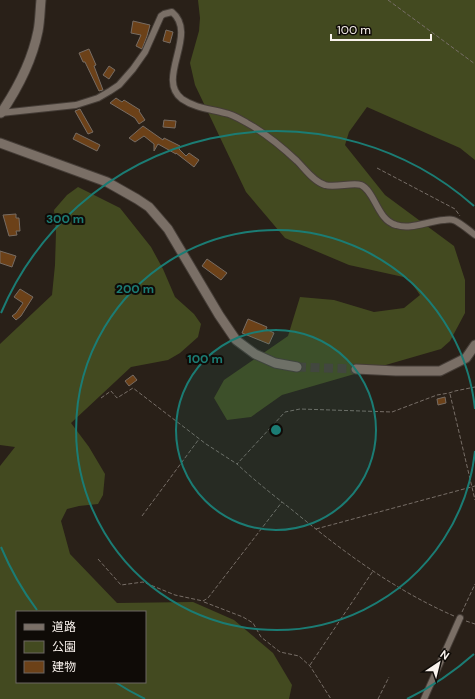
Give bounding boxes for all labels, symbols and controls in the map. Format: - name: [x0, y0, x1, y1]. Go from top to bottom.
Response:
- scale bar: [331, 16, 431, 42]
- text: 100 m: [337, 22, 371, 38]
- text: 300 m: [46, 211, 84, 227]
- text: 200 m: [116, 281, 154, 297]
- text: 100 m: [187, 351, 223, 367]
- centre of rings: [269, 423, 283, 437]
- legend: [16, 611, 146, 683]
- text: 道路: [52, 619, 76, 635]
- text: 公園: [52, 639, 76, 655]
- north arrow: [419, 643, 459, 683]
- text: N: [437, 647, 452, 663]
- text: 建物: [52, 659, 76, 675]

